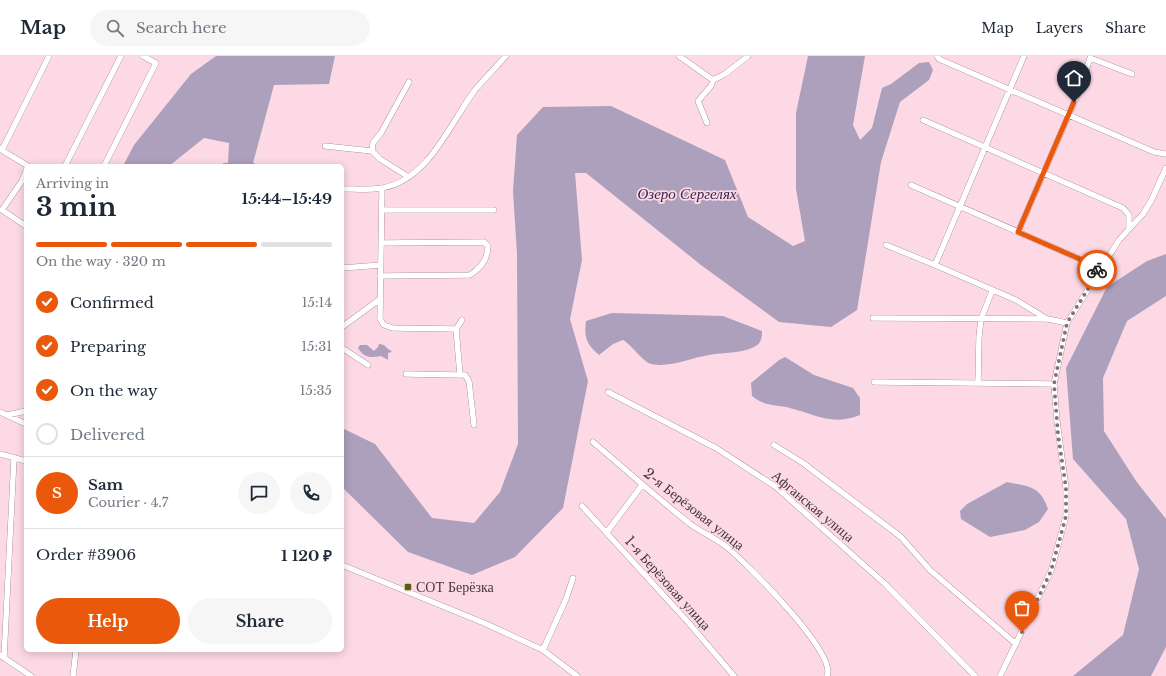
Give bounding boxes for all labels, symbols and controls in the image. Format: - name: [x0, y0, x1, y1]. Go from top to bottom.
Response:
- search box: [90, 10, 370, 46]
- text: Map: [20, 16, 66, 39]
- icon: search: [104, 17, 126, 39]
- text: Search here: [136, 18, 227, 37]
- text: Map: [981, 19, 1014, 37]
- text: Layers: [1036, 19, 1083, 37]
- text: Share: [1105, 19, 1146, 37]
- pin: [1057, 61, 1091, 102]
- icon: home: [1063, 67, 1085, 89]
- text: Arriving in: [36, 175, 109, 192]
- water label: Озеро Сергелях: [637, 184, 737, 203]
- text: 15:44–15:49: [242, 189, 332, 208]
- text: 3 min: [36, 191, 117, 223]
- courier: [1077, 250, 1117, 290]
- text: On the way · 320 m: [36, 253, 166, 270]
- icon: bike: [1086, 259, 1108, 281]
- icon: check: [36, 291, 58, 313]
- text: Confirmed: [70, 293, 154, 312]
- text: 15:14: [302, 294, 332, 311]
- icon: check: [36, 335, 58, 357]
- text: Preparing: [70, 337, 146, 356]
- text: 15:31: [301, 338, 332, 355]
- icon: check: [36, 379, 58, 401]
- text: On the way: [70, 381, 158, 400]
- text: 15:35: [300, 382, 332, 399]
- text: Delivered: [70, 425, 145, 444]
- street label: 2-я Берёзовая улица: [640, 464, 749, 554]
- street label: Афганская улица: [768, 466, 859, 546]
- button: chat: [238, 472, 280, 514]
- button: phone: [290, 472, 332, 514]
- text: Sam: [88, 475, 123, 494]
- text: S: [52, 483, 62, 502]
- text: Courier · 4.7: [88, 494, 168, 511]
- street label: 1-я Берёзовая улица: [621, 532, 716, 634]
- text: Order #3906: [36, 545, 136, 564]
- text: 1 120 ₽: [281, 546, 332, 565]
- place label: СОТ Берёзка: [416, 578, 495, 596]
- marker: СОТ Берёзка: [403, 582, 413, 592]
- pin: [1005, 591, 1039, 632]
- icon: bag: [1011, 597, 1033, 619]
- button: Help: [36, 598, 180, 644]
- button: Share: [188, 598, 332, 644]

